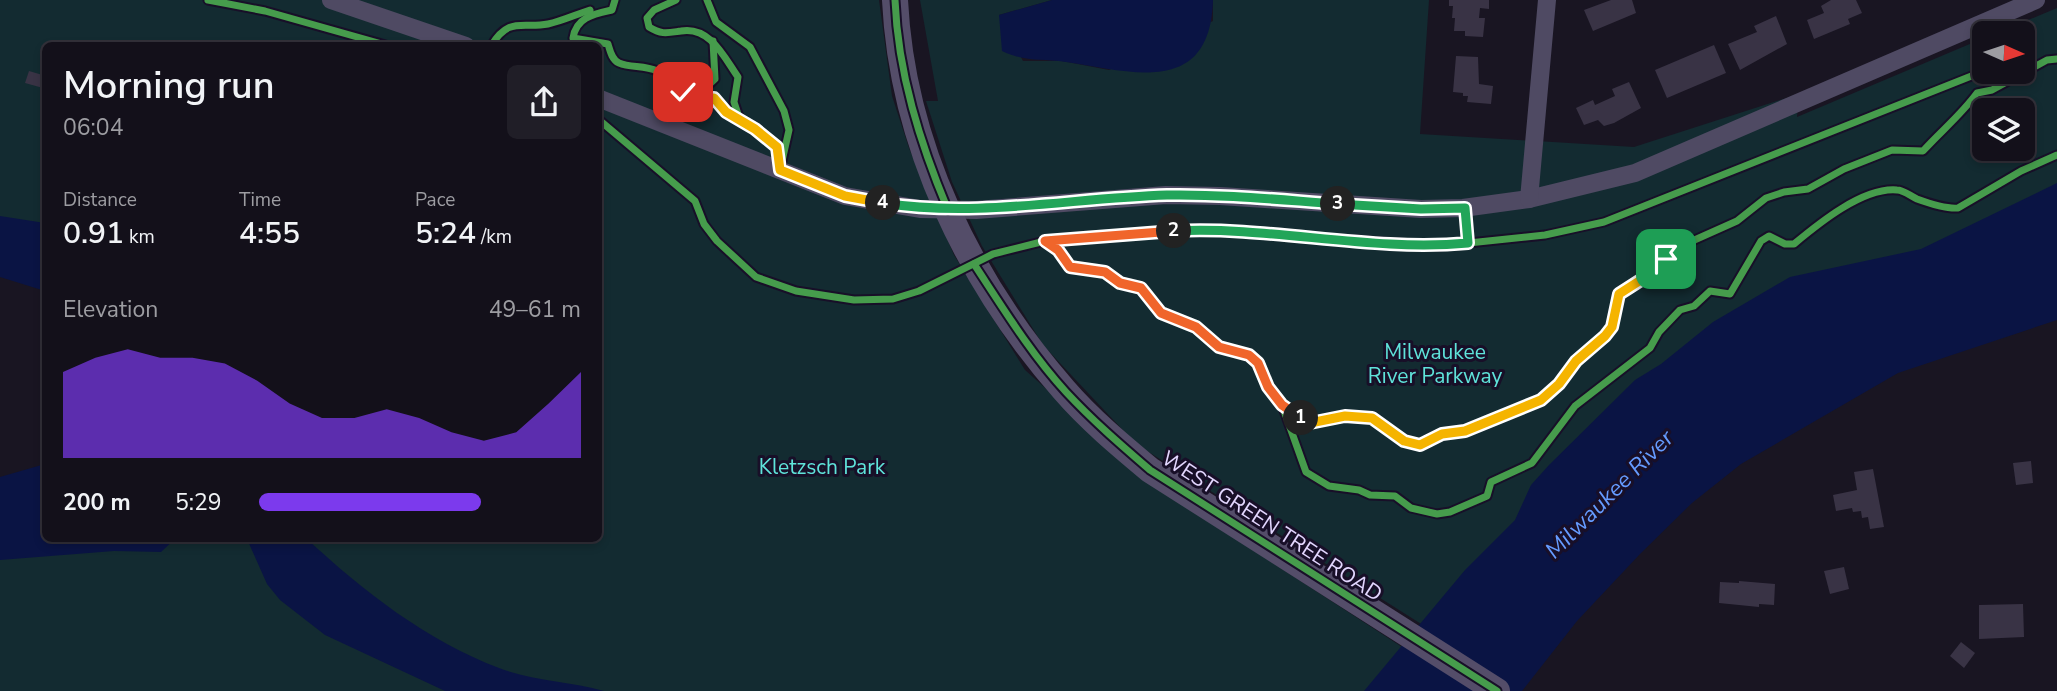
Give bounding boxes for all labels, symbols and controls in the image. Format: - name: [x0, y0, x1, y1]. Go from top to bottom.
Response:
- north arrow: [1972, 21, 2035, 84]
- map controls: [1972, 21, 2035, 161]
- text: Morning run: [63, 60, 275, 111]
- pin: [653, 62, 713, 122]
- button: share: [507, 65, 581, 139]
- icon: check: [664, 73, 702, 111]
- button: layers: [1972, 98, 2035, 161]
- text: 06:04: [63, 112, 123, 143]
- pin: 4: [866, 186, 900, 220]
- pin: 3: [1320, 186, 1356, 222]
- text: Distance: [63, 187, 137, 213]
- text: Time: [239, 187, 281, 213]
- text: Pace: [415, 187, 455, 213]
- text: 4: [877, 189, 888, 215]
- text: 3: [1332, 190, 1343, 216]
- text: 0.91: [63, 213, 124, 254]
- text: 4:55: [239, 213, 300, 254]
- text: 5:24: [415, 213, 476, 254]
- pin: 2: [1156, 214, 1192, 248]
- text: 2: [1168, 217, 1179, 243]
- text: km: [124, 224, 155, 250]
- text: /km: [476, 224, 512, 250]
- pin: [1636, 229, 1696, 289]
- icon: arrive: [1647, 240, 1685, 278]
- text: Elevation: [63, 294, 158, 325]
- text: 49–61 m: [489, 294, 581, 325]
- park label: Milwaukee River Parkway: [1368, 338, 1502, 390]
- pin: 1: [1284, 400, 1318, 436]
- text: 1: [1295, 404, 1306, 430]
- water label: Milwaukee River: [1538, 423, 1681, 565]
- street label: WEST GREEN TREE ROAD: [1156, 444, 1388, 608]
- park label: Kletzsch Park: [759, 453, 886, 481]
- text: 200 m: [63, 487, 131, 518]
- text: 5:29: [175, 487, 222, 518]

